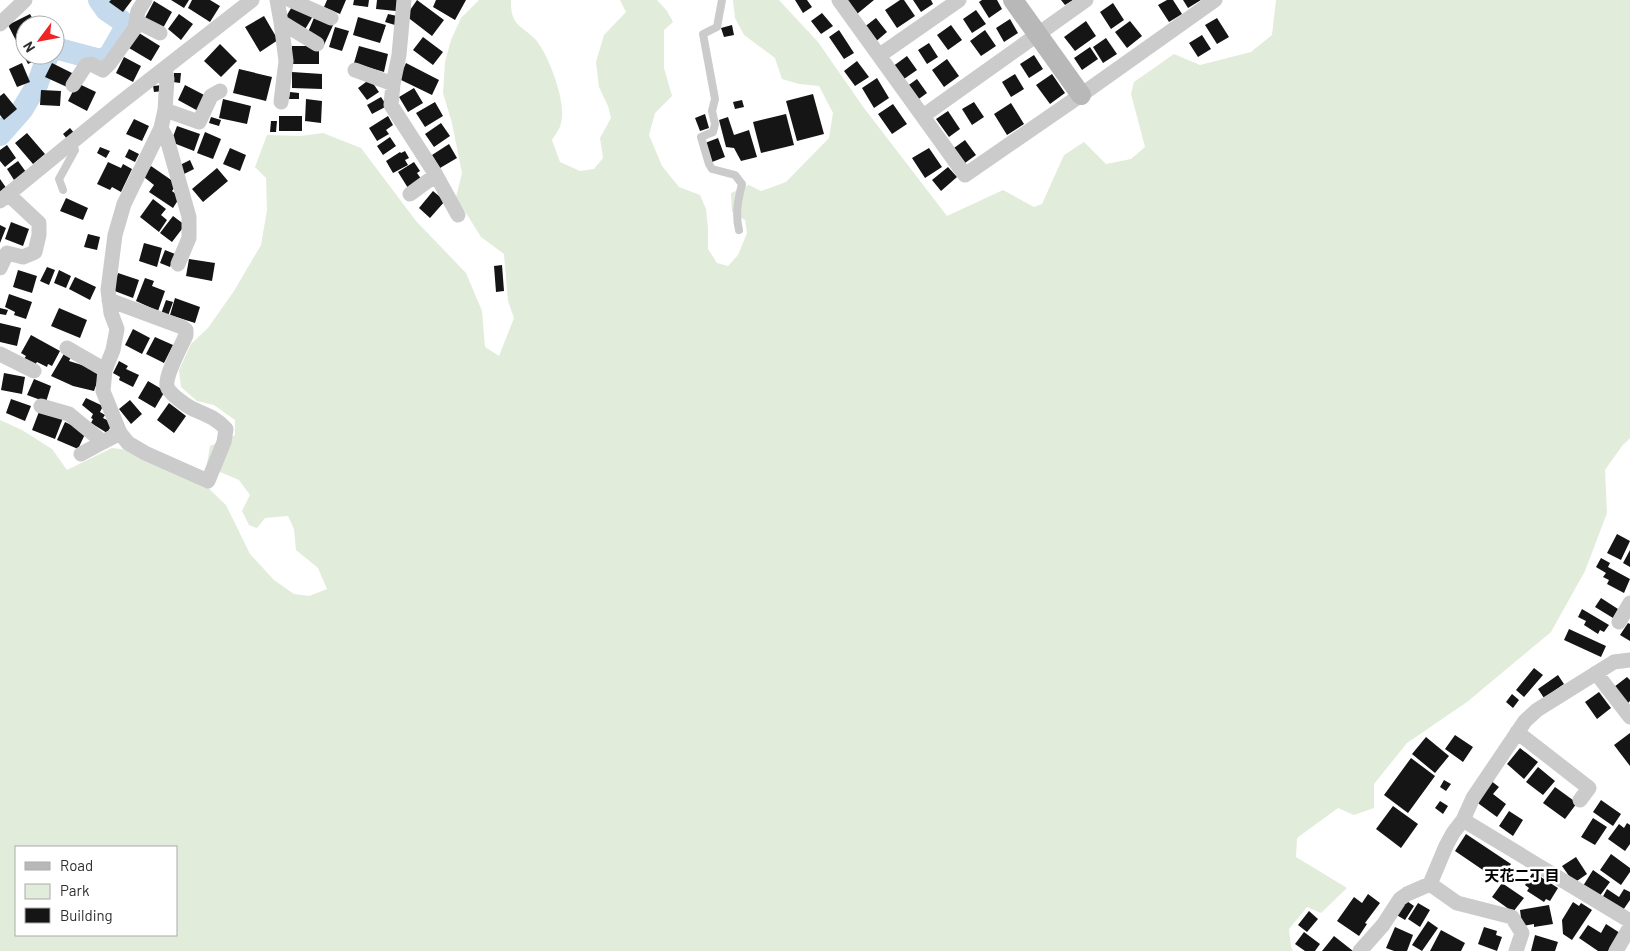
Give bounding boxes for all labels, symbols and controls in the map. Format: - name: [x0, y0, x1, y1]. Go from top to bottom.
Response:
- north arrow: [15, 15, 65, 65]
- text: N: [19, 39, 38, 56]
- legend: [15, 846, 178, 936]
- text: Road: [60, 856, 93, 874]
- district label: 天花二丁目: [1484, 866, 1560, 884]
- text: Park: [60, 881, 90, 899]
- text: Building: [60, 906, 113, 924]

